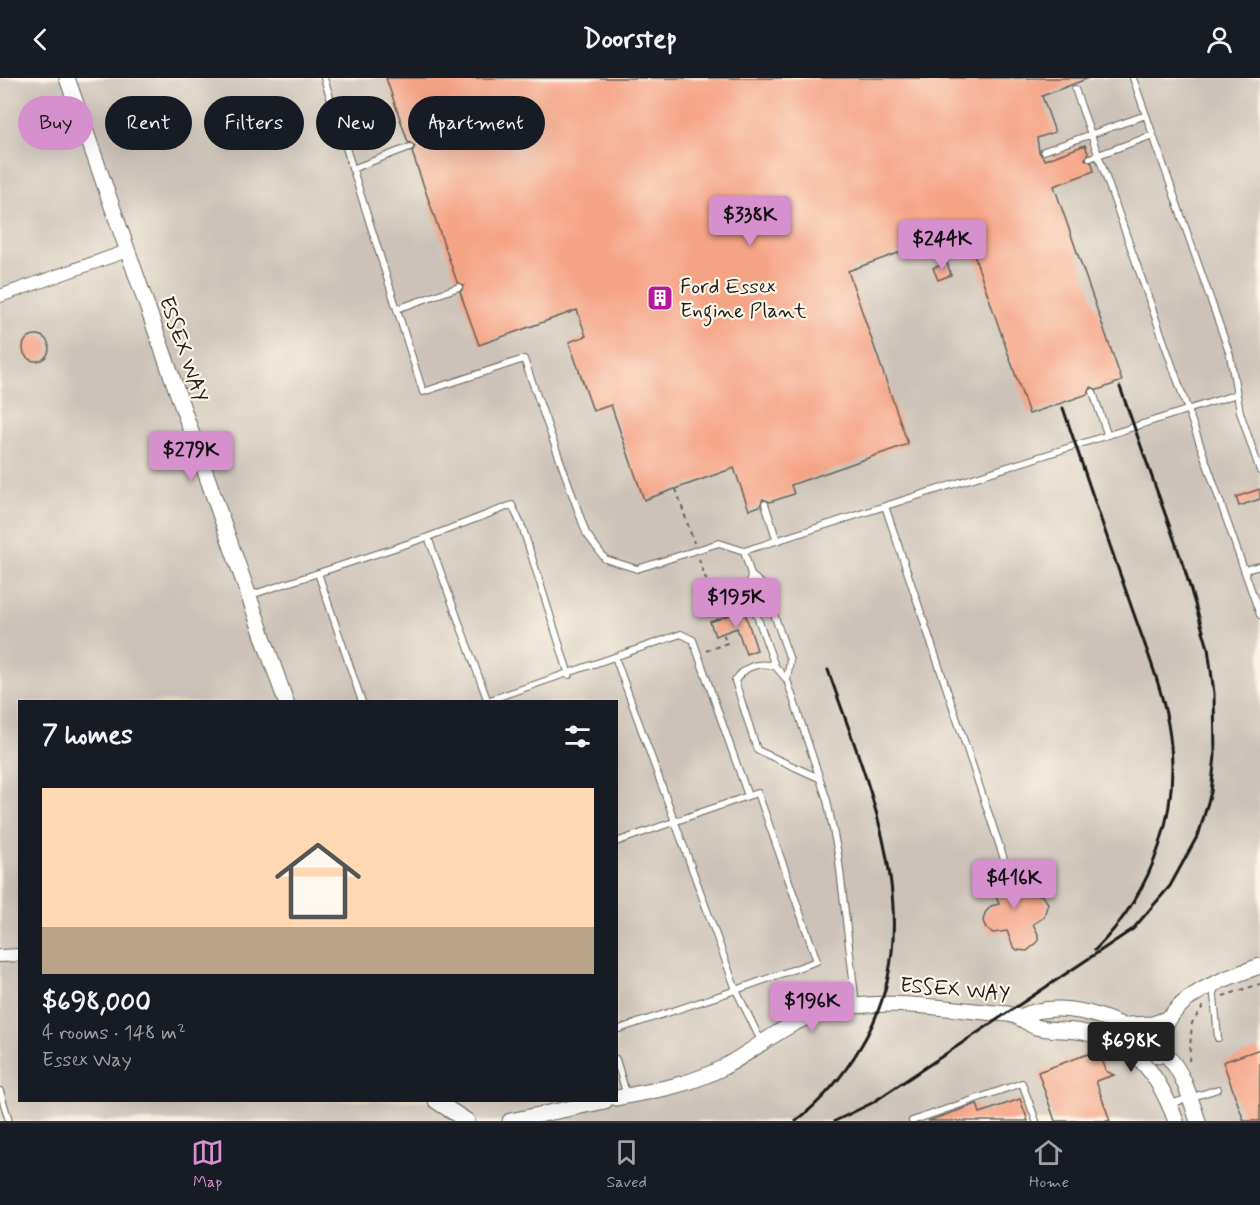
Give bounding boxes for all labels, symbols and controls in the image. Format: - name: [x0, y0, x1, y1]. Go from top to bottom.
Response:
- text: Doorstep: [583, 22, 677, 57]
- icon: back: [24, 23, 57, 56]
- icon: person: [1203, 23, 1236, 56]
- chip: Buy: [18, 96, 93, 150]
- chip: Rent: [105, 96, 192, 150]
- chip: Filters: [204, 96, 304, 150]
- chip: New: [316, 96, 396, 150]
- chip: Apartment: [408, 96, 545, 150]
- pin: $338K: [708, 196, 792, 247]
- text: $338K: [723, 202, 777, 229]
- pin: $244K: [900, 220, 984, 271]
- text: $244K: [912, 226, 972, 253]
- place label: Ford Essex Engine Plant: [680, 273, 807, 327]
- building icon: Ford Essex Engine Plant: [645, 283, 675, 313]
- street label: ESSEX WAY: [152, 293, 214, 406]
- pin: $279K: [149, 431, 233, 482]
- text: $279K: [163, 437, 219, 464]
- pin: $195K: [694, 578, 778, 629]
- text: $195K: [707, 584, 765, 611]
- text: 7 homes: [42, 719, 133, 753]
- icon: filters: [561, 720, 594, 753]
- icon: home: [264, 827, 372, 935]
- pin: $416K: [972, 859, 1056, 910]
- text: $416K: [986, 865, 1042, 892]
- street label: ESSEX WAY: [899, 971, 1011, 1009]
- pin: $196K: [770, 982, 854, 1033]
- text: $698,000: [42, 986, 151, 1020]
- text: $196K: [784, 988, 840, 1015]
- text: 4 rooms · 148 m²: [42, 1020, 186, 1047]
- pin: $698K: [1089, 1022, 1173, 1073]
- text: $698K: [1102, 1028, 1160, 1055]
- text: Essex Way: [42, 1047, 132, 1074]
- tab: Map: [191, 1136, 224, 1193]
- tab: Saved: [606, 1136, 647, 1193]
- tab: Home: [1029, 1136, 1069, 1193]

